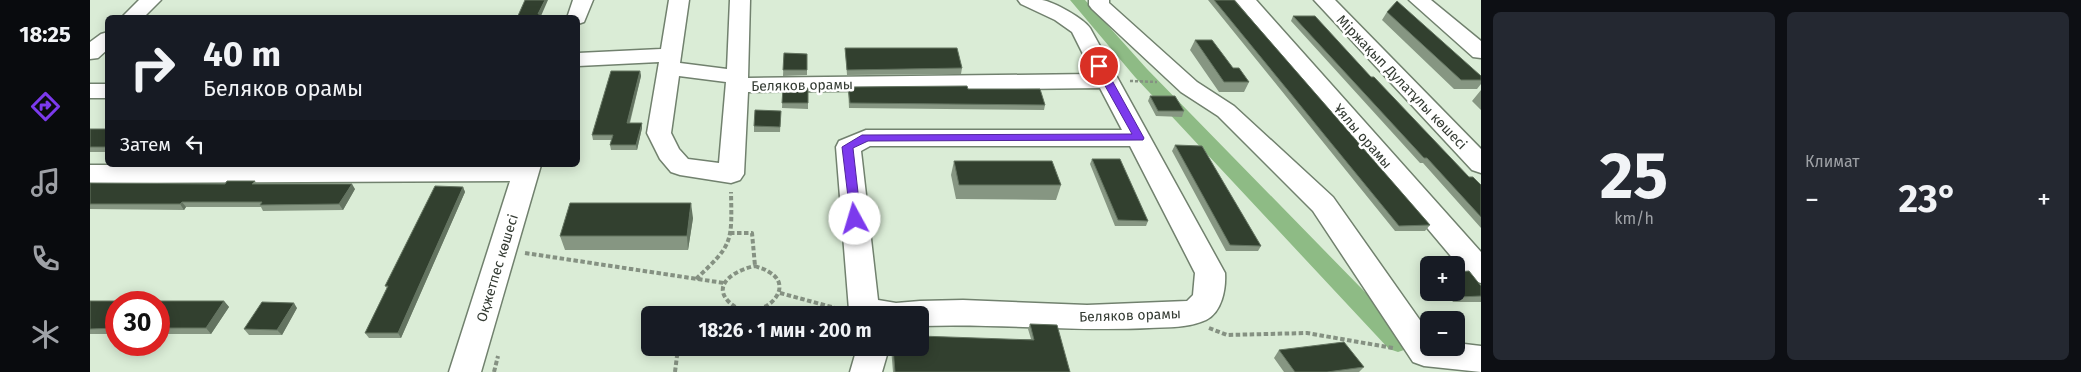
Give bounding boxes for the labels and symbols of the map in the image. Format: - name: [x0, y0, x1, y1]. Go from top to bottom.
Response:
- street label: Міржақып Дулатұлы көшесі: [1333, 12, 1470, 153]
- pin: [1078, 45, 1120, 87]
- street label: Беляков орамы: [751, 76, 853, 95]
- street label: Ұялы орамы: [1330, 100, 1395, 172]
- position arrow: [828, 192, 880, 244]
- street label: Оқжетпес көшесі: [473, 212, 522, 324]
- speed limit sign: 30: [105, 291, 170, 356]
- street label: Беляков орамы: [1079, 305, 1181, 326]

